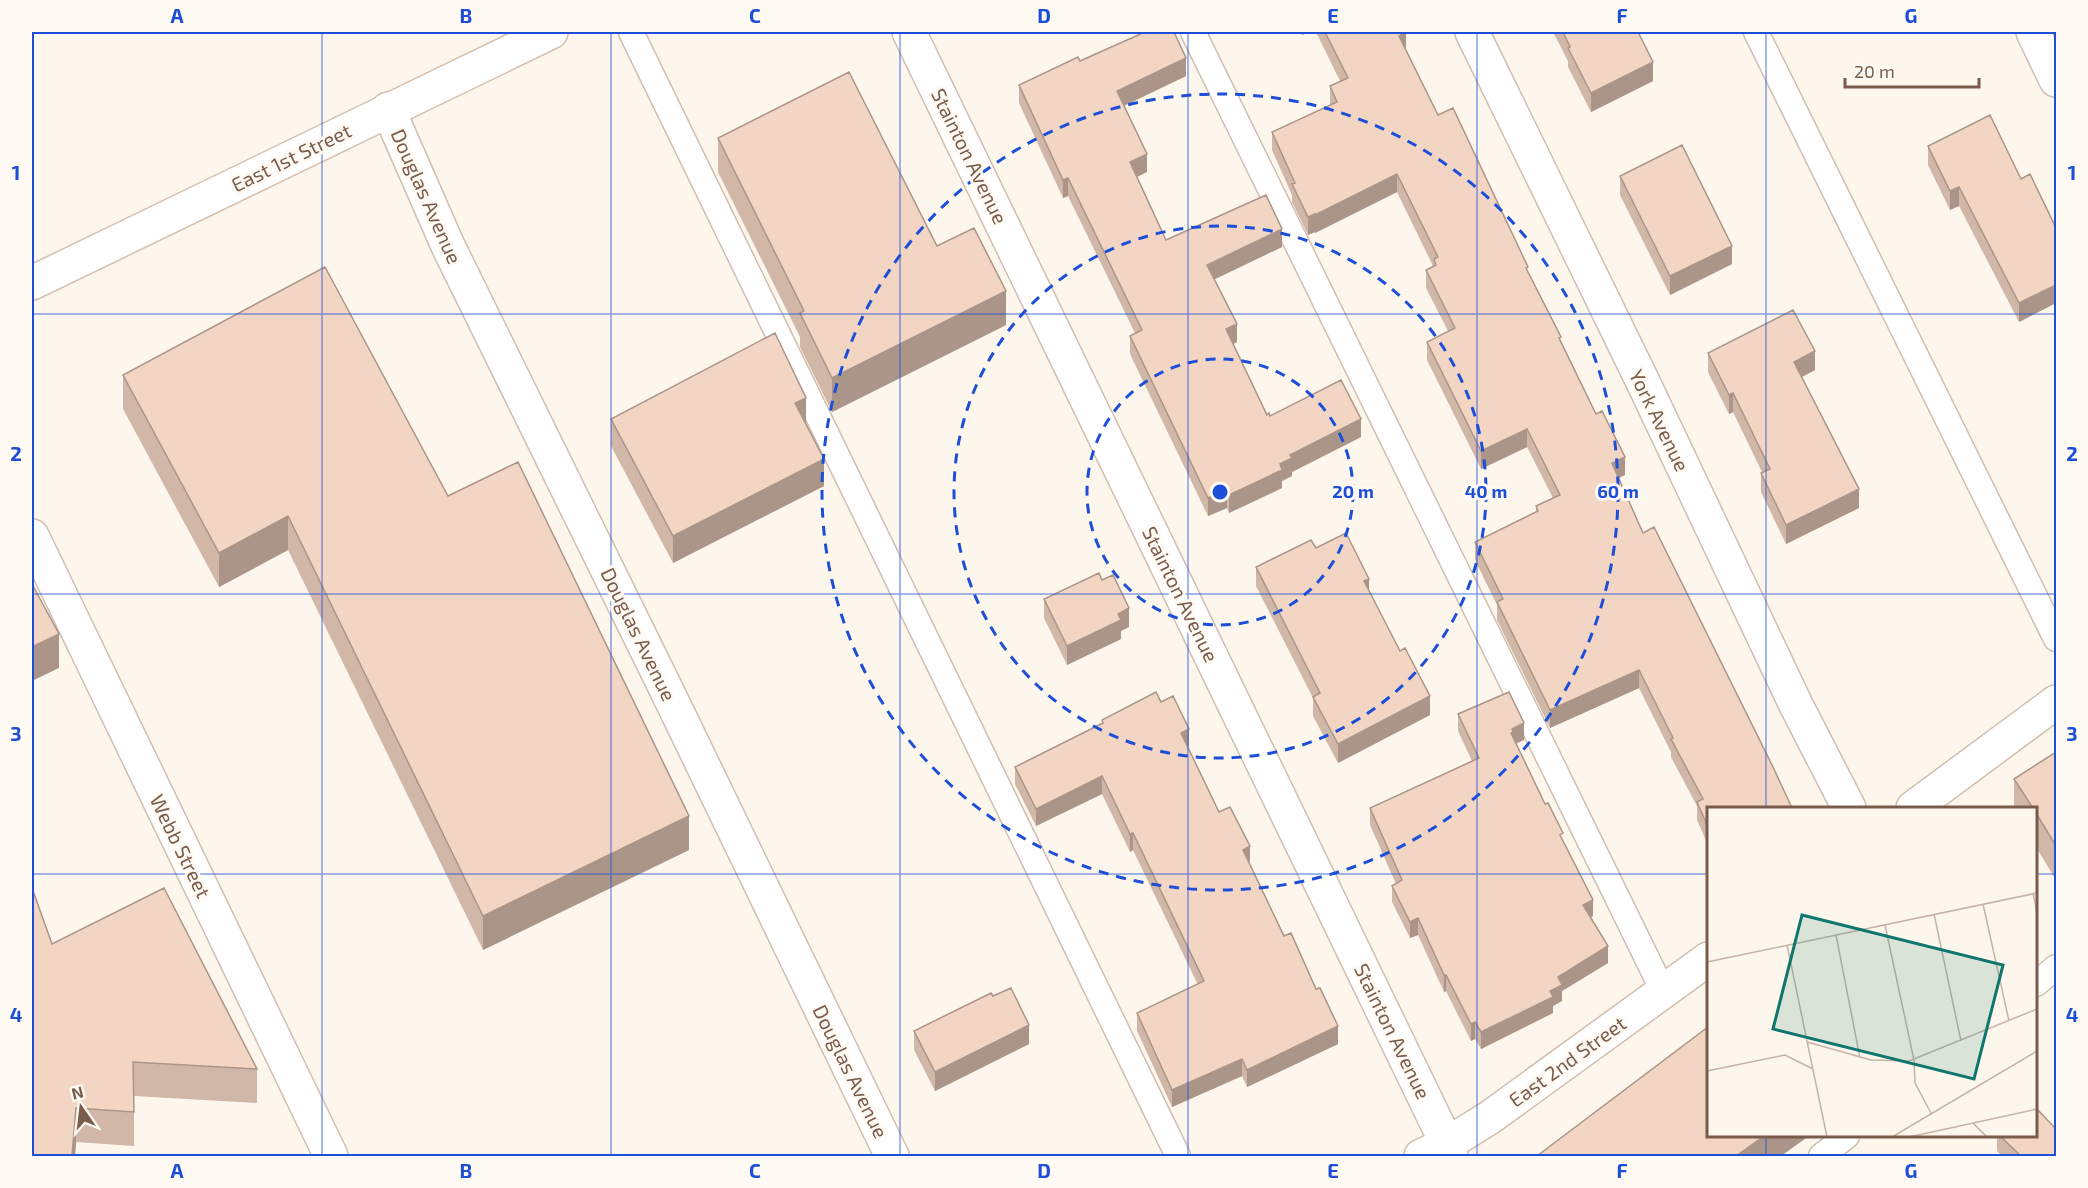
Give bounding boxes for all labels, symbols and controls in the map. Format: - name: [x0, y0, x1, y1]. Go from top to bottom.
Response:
- text: A: [170, 3, 184, 27]
- text: B: [460, 3, 472, 27]
- text: C: [749, 3, 761, 27]
- text: D: [1037, 3, 1051, 27]
- text: E: [1327, 3, 1339, 27]
- text: F: [1616, 3, 1628, 27]
- text: G: [1905, 3, 1917, 27]
- scale bar: [1845, 51, 1978, 89]
- text: 20 m: [1854, 60, 1895, 82]
- street label: Stainton Avenue: [927, 84, 1013, 228]
- street label: East 1st Street: [227, 118, 355, 196]
- street label: Douglas Avenue: [386, 125, 468, 267]
- text: 1: [12, 160, 20, 184]
- text: 1: [2068, 160, 2076, 184]
- street label: York Avenue: [1625, 365, 1695, 475]
- text: 2: [10, 441, 22, 465]
- text: 2: [2066, 441, 2078, 465]
- text: 20 m: [1332, 480, 1374, 502]
- text: 40 m: [1465, 480, 1507, 502]
- text: 60 m: [1597, 480, 1639, 502]
- centre of rings: [1210, 482, 1230, 502]
- street label: Stainton Avenue: [1138, 522, 1224, 666]
- street label: Douglas Avenue: [596, 563, 682, 705]
- text: 3: [10, 721, 22, 745]
- text: 3: [2066, 721, 2078, 745]
- street label: Webb Street: [146, 790, 217, 902]
- inset map: [1707, 807, 2037, 1137]
- street label: Stainton Avenue: [1350, 959, 1436, 1103]
- street label: Douglas Avenue: [808, 1000, 894, 1142]
- text: 4: [10, 1002, 23, 1026]
- text: 4: [2066, 1002, 2079, 1026]
- street label: East 2nd Street: [1504, 1010, 1630, 1111]
- north arrow: [51, 1077, 111, 1137]
- text: N: [69, 1081, 85, 1103]
- text: A: [170, 1158, 184, 1182]
- text: B: [460, 1158, 472, 1182]
- text: C: [749, 1158, 761, 1182]
- text: D: [1037, 1158, 1051, 1182]
- text: E: [1327, 1158, 1339, 1182]
- text: F: [1616, 1158, 1628, 1182]
- text: G: [1905, 1158, 1917, 1182]

